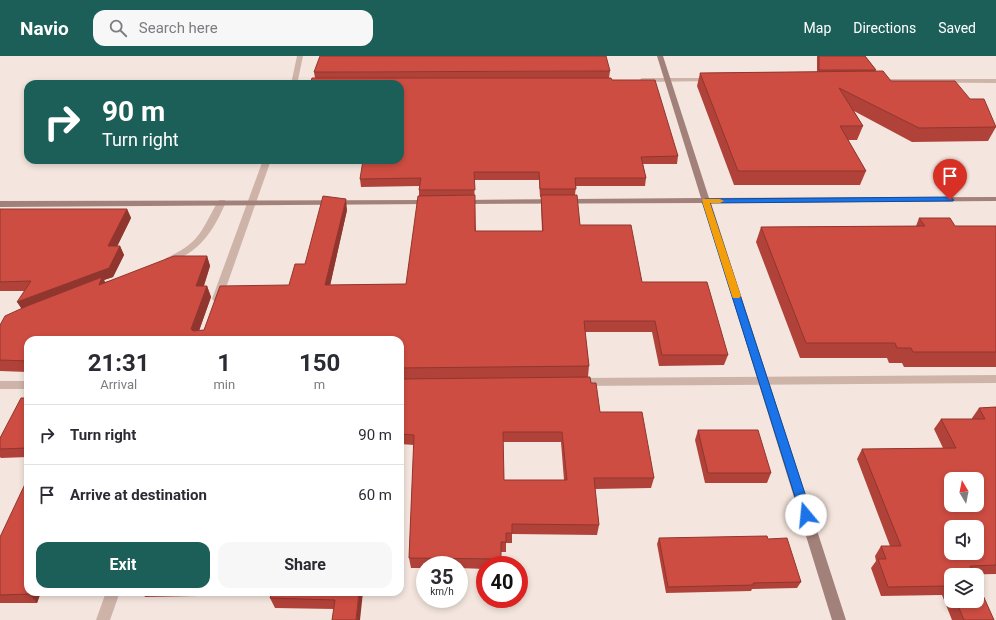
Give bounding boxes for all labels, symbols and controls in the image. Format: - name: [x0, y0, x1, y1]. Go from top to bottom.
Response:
- search box: [93, 10, 373, 46]
- text: Navio: [20, 17, 69, 40]
- icon: search: [107, 17, 129, 39]
- text: Search here: [139, 19, 218, 37]
- text: Map: [804, 20, 831, 36]
- text: Directions: [853, 20, 916, 36]
- text: Saved: [938, 20, 976, 36]
- text: 90 m: [102, 95, 165, 128]
- icon: right: [36, 96, 88, 148]
- text: Turn right: [102, 129, 179, 150]
- pin: [933, 159, 967, 200]
- icon: arrive: [939, 165, 961, 187]
- text: 21:31: [88, 349, 150, 377]
- text: 1: [217, 349, 231, 377]
- text: 150: [299, 349, 340, 377]
- text: Arrival: [100, 377, 137, 392]
- text: min: [213, 377, 235, 392]
- text: m: [314, 377, 325, 392]
- icon: right: [36, 424, 58, 446]
- text: Turn right: [70, 426, 136, 444]
- text: 90 m: [358, 426, 392, 444]
- north arrow: [944, 472, 984, 512]
- map controls: [944, 472, 984, 608]
- icon: arrive: [36, 484, 58, 506]
- text: Arrive at destination: [70, 486, 207, 504]
- text: 60 m: [358, 486, 392, 504]
- position arrow: [785, 494, 827, 536]
- button: sound: [944, 520, 984, 560]
- button: Exit: [36, 542, 210, 588]
- button: Share: [218, 542, 392, 588]
- speed limit sign: 40: [476, 556, 528, 608]
- text: 35: [431, 565, 453, 589]
- button: layers: [944, 568, 984, 608]
- text: km/h: [430, 586, 454, 597]

